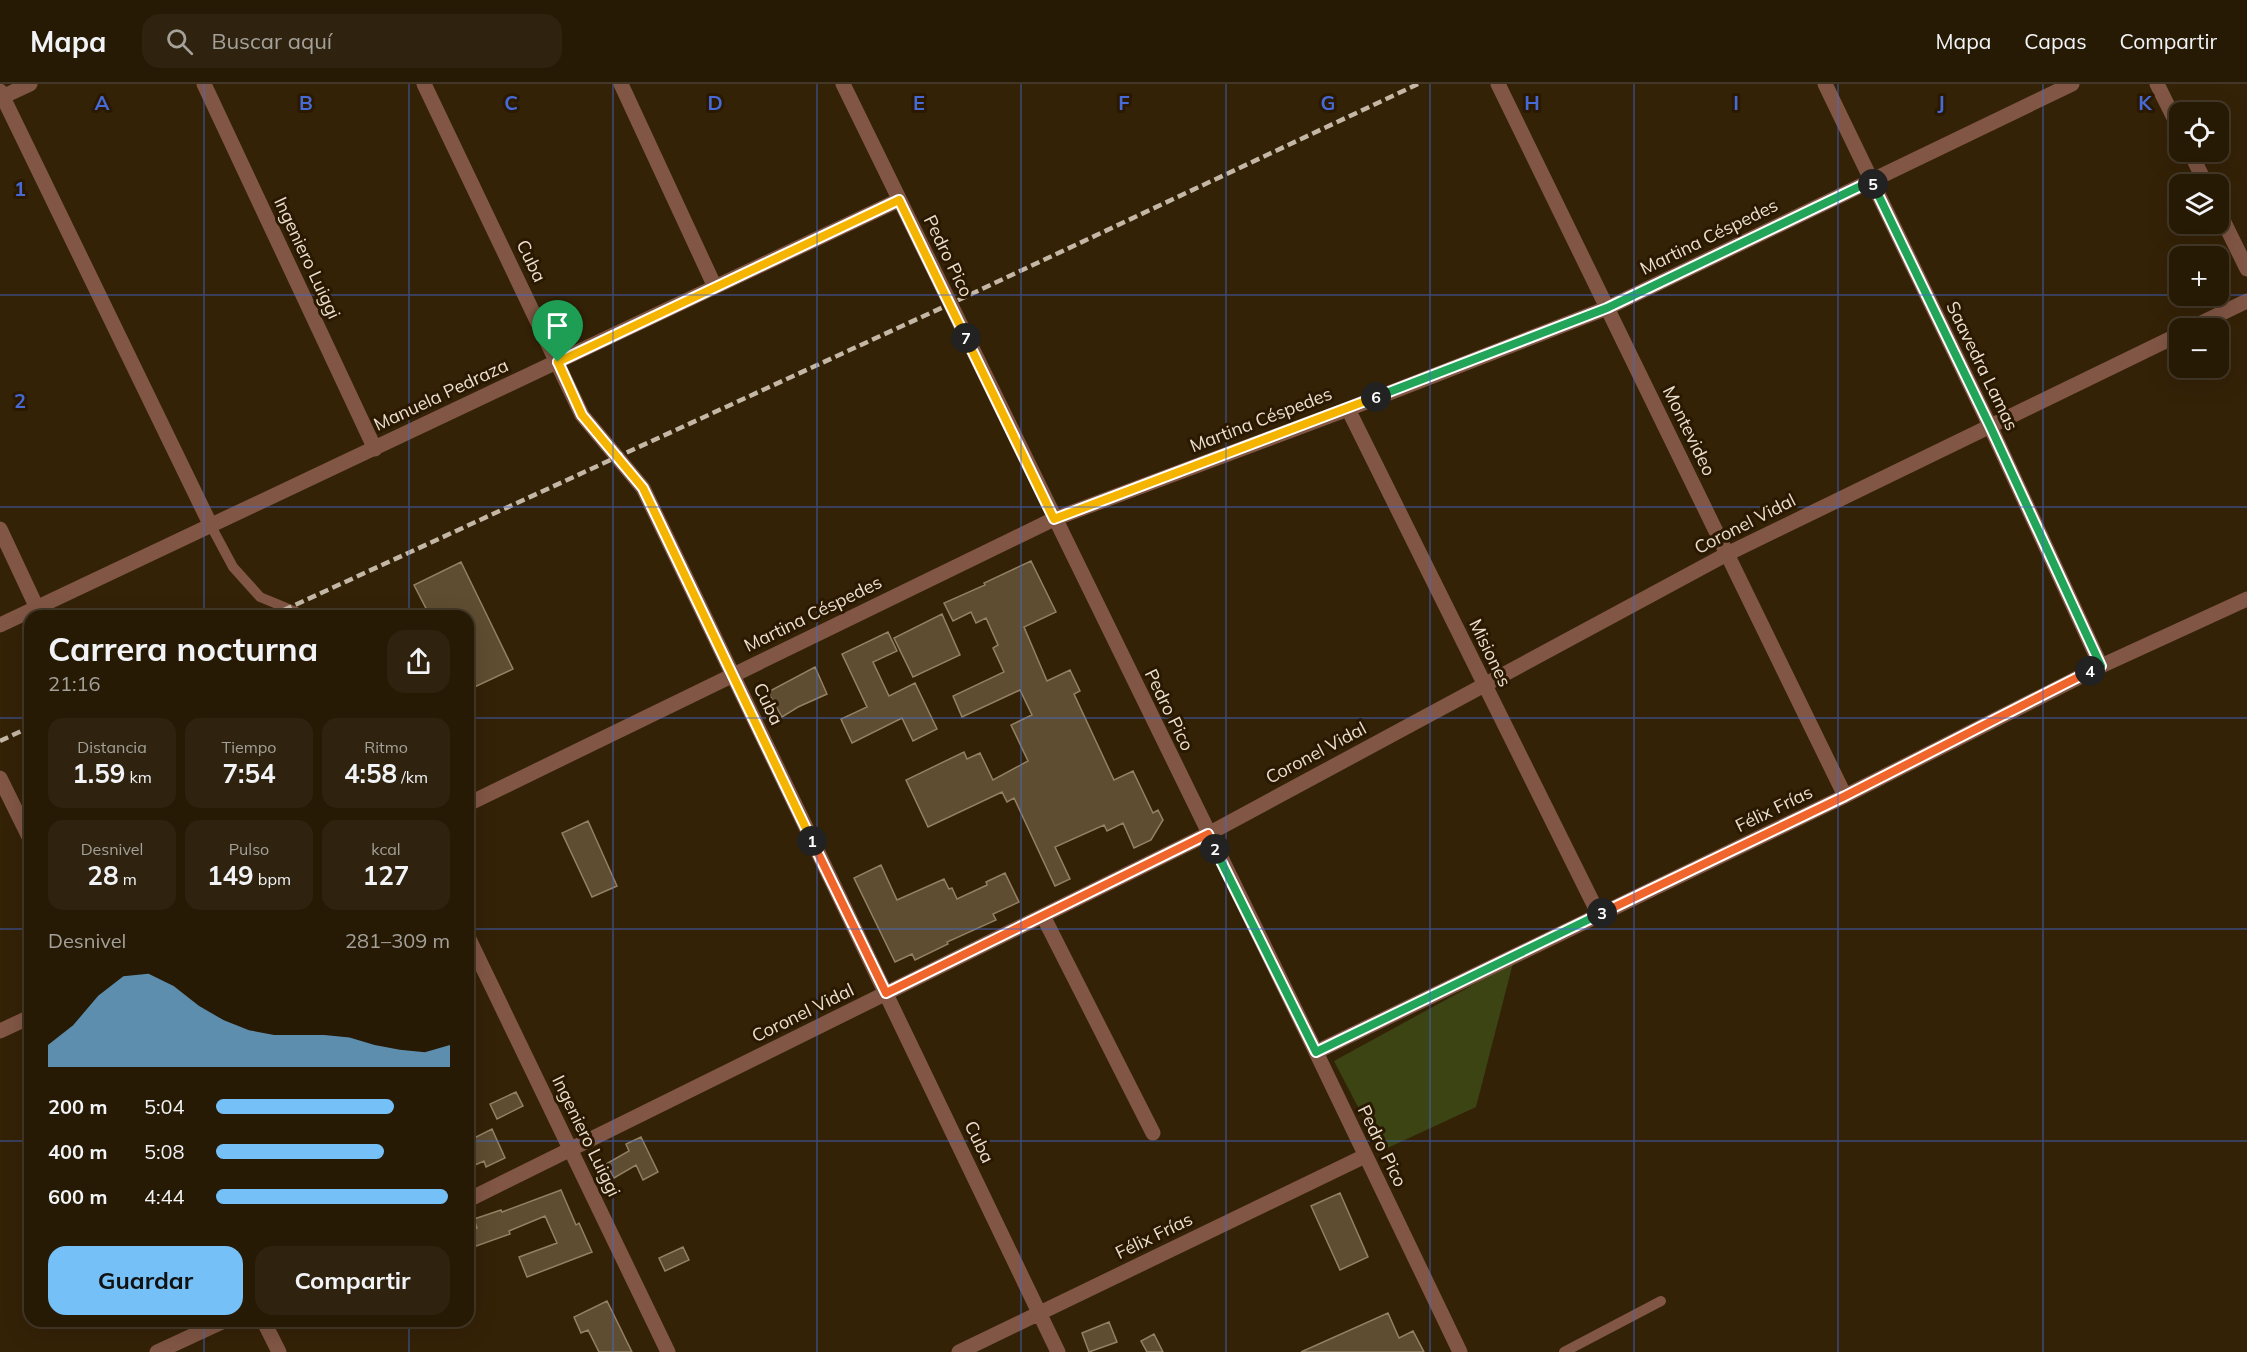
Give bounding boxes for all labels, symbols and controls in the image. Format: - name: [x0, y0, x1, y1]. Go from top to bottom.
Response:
- search box: [142, 14, 562, 68]
- text: Mapa: [30, 24, 106, 59]
- icon: search: [163, 25, 196, 58]
- text: Buscar aquí: [211, 27, 332, 55]
- text: Mapa: [1936, 28, 1991, 54]
- text: Capas: [2024, 28, 2087, 54]
- text: Compartir: [2120, 28, 2217, 54]
- text: A: [95, 90, 110, 115]
- text: B: [299, 90, 313, 115]
- text: C: [504, 90, 518, 115]
- text: D: [707, 90, 723, 115]
- text: E: [913, 90, 925, 115]
- text: F: [1118, 90, 1130, 115]
- text: G: [1321, 90, 1335, 115]
- text: H: [1524, 90, 1540, 115]
- text: I: [1733, 90, 1739, 115]
- text: J: [1937, 90, 1945, 115]
- text: K: [2138, 90, 2152, 115]
- map controls: [2169, 102, 2229, 378]
- button: locate: [2169, 102, 2229, 162]
- pin: 5: [1858, 169, 1888, 199]
- text: 5: [1868, 174, 1878, 194]
- button: layers: [2169, 174, 2229, 234]
- text: 1: [14, 176, 26, 201]
- street label: Ingeniero Luiggi: [269, 193, 346, 323]
- street label: Martina Céspedes: [1636, 193, 1781, 280]
- street label: Pedro Pico: [919, 211, 978, 301]
- street label: Cuba: [511, 236, 551, 286]
- button: +: [2169, 246, 2229, 306]
- street label: Saavedra Lamas: [1941, 297, 2024, 434]
- pin: [532, 300, 583, 362]
- icon: arrive: [541, 309, 574, 342]
- button: −: [2169, 318, 2229, 378]
- pin: 7: [951, 323, 981, 353]
- text: 7: [961, 328, 971, 348]
- street label: Manuela Pedraza: [370, 353, 512, 436]
- street label: Martina Céspedes: [1186, 382, 1335, 457]
- pin: 6: [1361, 382, 1391, 412]
- street label: Montevideo: [1658, 382, 1721, 479]
- text: 6: [1371, 387, 1381, 407]
- text: 2: [14, 388, 26, 413]
- street label: Coronel Vidal: [1690, 488, 1799, 559]
- street label: Martina Céspedes: [740, 570, 885, 657]
- street label: Misiones: [1464, 615, 1517, 690]
- text: Carrera nocturna: [48, 628, 318, 669]
- button: share: [387, 630, 450, 693]
- pin: 4: [2075, 656, 2105, 686]
- text: 4: [2085, 661, 2095, 681]
- street label: Pedro Pico: [1140, 665, 1199, 755]
- text: 21:16: [48, 671, 101, 696]
- street label: Cuba: [748, 679, 788, 729]
- street label: Coronel Vidal: [1261, 716, 1370, 789]
- text: Distancia: [77, 737, 147, 757]
- text: Tiempo: [222, 737, 276, 757]
- text: Ritmo: [364, 737, 408, 757]
- text: 1.59: [72, 757, 125, 790]
- text: 7:54: [222, 757, 276, 790]
- text: 4:58: [344, 757, 397, 790]
- text: km: [125, 767, 152, 787]
- text: /km: [397, 767, 428, 787]
- street label: Félix Frías: [1731, 780, 1816, 837]
- pin: 1: [797, 826, 827, 856]
- text: 1: [807, 831, 817, 851]
- pin: 2: [1200, 834, 1230, 864]
- text: Desnivel: [81, 839, 143, 859]
- text: Pulso: [229, 839, 269, 859]
- text: kcal: [371, 839, 401, 859]
- text: 2: [1210, 839, 1220, 859]
- text: 28: [87, 859, 118, 892]
- text: 149: [207, 859, 254, 892]
- text: 127: [363, 859, 409, 892]
- text: m: [118, 869, 137, 889]
- text: bpm: [254, 869, 291, 889]
- pin: 3: [1587, 898, 1617, 928]
- text: 3: [1597, 903, 1607, 923]
- text: Desnivel: [48, 928, 126, 953]
- text: 281–309 m: [345, 928, 450, 953]
- street label: Coronel Vidal: [748, 978, 858, 1047]
- street label: Ingeniero Luiggi: [547, 1071, 626, 1200]
- text: 200 m: [48, 1094, 107, 1119]
- text: 5:04: [144, 1094, 185, 1119]
- street label: Pedro Pico: [1353, 1101, 1412, 1191]
- street label: Cuba: [959, 1117, 999, 1167]
- text: 400 m: [48, 1139, 107, 1164]
- text: 5:08: [144, 1139, 185, 1164]
- text: 600 m: [48, 1184, 107, 1209]
- text: 4:44: [144, 1184, 185, 1209]
- street label: Félix Frías: [1111, 1207, 1196, 1264]
- button: Guardar: [48, 1246, 243, 1315]
- button: Compartir: [255, 1246, 450, 1315]

